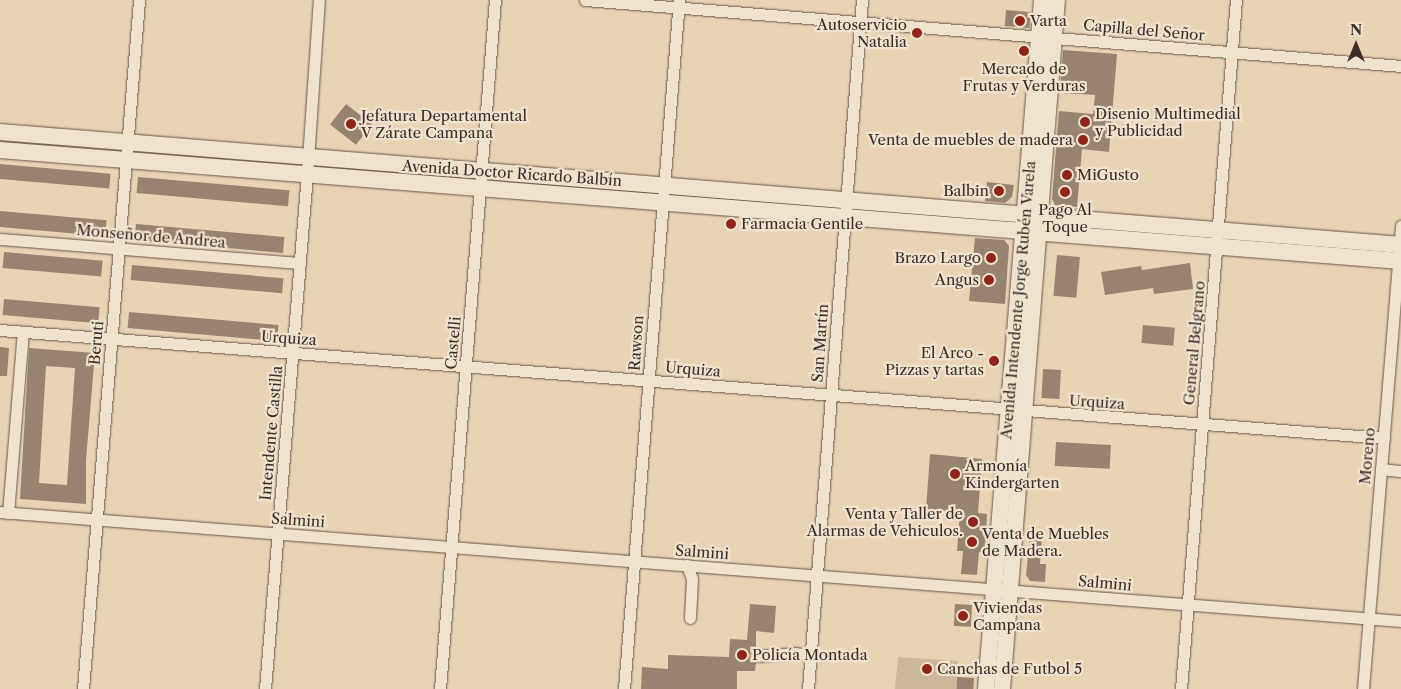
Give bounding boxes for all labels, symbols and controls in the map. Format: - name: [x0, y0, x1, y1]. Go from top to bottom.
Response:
- place label: Varta: [1030, 12, 1067, 30]
- place label: Autoservicio Natalia: [817, 15, 907, 50]
- marker: Varta: [1014, 15, 1026, 27]
- street label: Capilla del Señor: [1082, 16, 1206, 44]
- north arrow: [1331, 20, 1381, 70]
- text: N: [1350, 21, 1362, 39]
- marker: Autoservicio Natalia: [911, 27, 923, 39]
- marker: Mercado de Frutas y Verduras: [1018, 45, 1030, 57]
- place label: Mercado de Frutas y Verduras: [962, 59, 1086, 94]
- place label: Disenio Multimedial y Publicidad: [1095, 104, 1241, 139]
- place label: Jefatura Departamental V Zárate Campana: [361, 106, 527, 141]
- marker: Disenio Multimedial y Publicidad: [1079, 116, 1091, 128]
- marker: Jefatura Departamental V Zárate Campana: [345, 118, 357, 130]
- place label: Venta de muebles de madera: [868, 131, 1073, 149]
- marker: Venta de muebles de madera: [1077, 134, 1089, 146]
- street label: Avenida Doctor Ricardo Balbín: [401, 156, 623, 190]
- street label: Avenida Intendente Jorge Rubén Varela: [997, 160, 1039, 440]
- place label: MiGusto: [1077, 166, 1139, 184]
- marker: MiGusto: [1061, 169, 1073, 181]
- place label: Balbin: [943, 182, 989, 200]
- marker: Balbin: [993, 185, 1005, 197]
- marker: Pago Al Toque: [1059, 186, 1071, 198]
- place label: Pago Al Toque: [1038, 200, 1092, 235]
- place label: Farmacia Gentile: [741, 215, 863, 233]
- marker: Farmacia Gentile: [725, 218, 737, 230]
- street label: Monseñor de Andrea: [75, 220, 227, 252]
- place label: Brazo Largo: [894, 249, 981, 267]
- marker: Brazo Largo: [985, 252, 997, 264]
- place label: Angus: [935, 271, 979, 289]
- marker: Angus: [983, 274, 995, 286]
- street label: General Belgrano: [1180, 280, 1208, 406]
- street label: San Martín: [808, 303, 832, 383]
- street label: Rawson: [625, 315, 647, 371]
- street label: Castelli: [442, 316, 464, 370]
- street label: Beruti: [85, 320, 107, 366]
- street label: Urquiza: [261, 327, 317, 349]
- place label: El Arco - Pizzas y tartas: [884, 343, 984, 378]
- marker: El Arco - Pizzas y tartas: [988, 355, 1000, 367]
- street label: Urquiza: [664, 358, 722, 380]
- street label: Intendente Castilla: [256, 365, 286, 501]
- street label: Urquiza: [1069, 391, 1125, 413]
- street label: Moreno: [1356, 427, 1378, 485]
- place label: Armonía Kindergarten: [965, 456, 1060, 491]
- marker: Armonía Kindergarten: [949, 468, 961, 480]
- place label: Venta y Taller de Alarmas de Vehiculos.: [806, 504, 963, 539]
- street label: Salmini: [271, 509, 325, 531]
- marker: Venta y Taller de Alarmas de Vehiculos.: [967, 516, 979, 528]
- place label: Venta de Muebles de Madera.: [982, 524, 1109, 559]
- marker: Venta de Muebles de Madera.: [966, 536, 978, 548]
- street label: Salmini: [675, 541, 729, 563]
- street label: Salmini: [1077, 572, 1133, 594]
- place label: Viviendas Campana: [973, 598, 1042, 633]
- marker: Viviendas Campana: [957, 610, 969, 622]
- place label: Policía Montada: [752, 646, 868, 664]
- marker: Policía Montada: [736, 649, 748, 661]
- place label: Canchas de Futbol 5: [937, 660, 1082, 678]
- marker: Canchas de Futbol 5: [921, 663, 933, 675]

